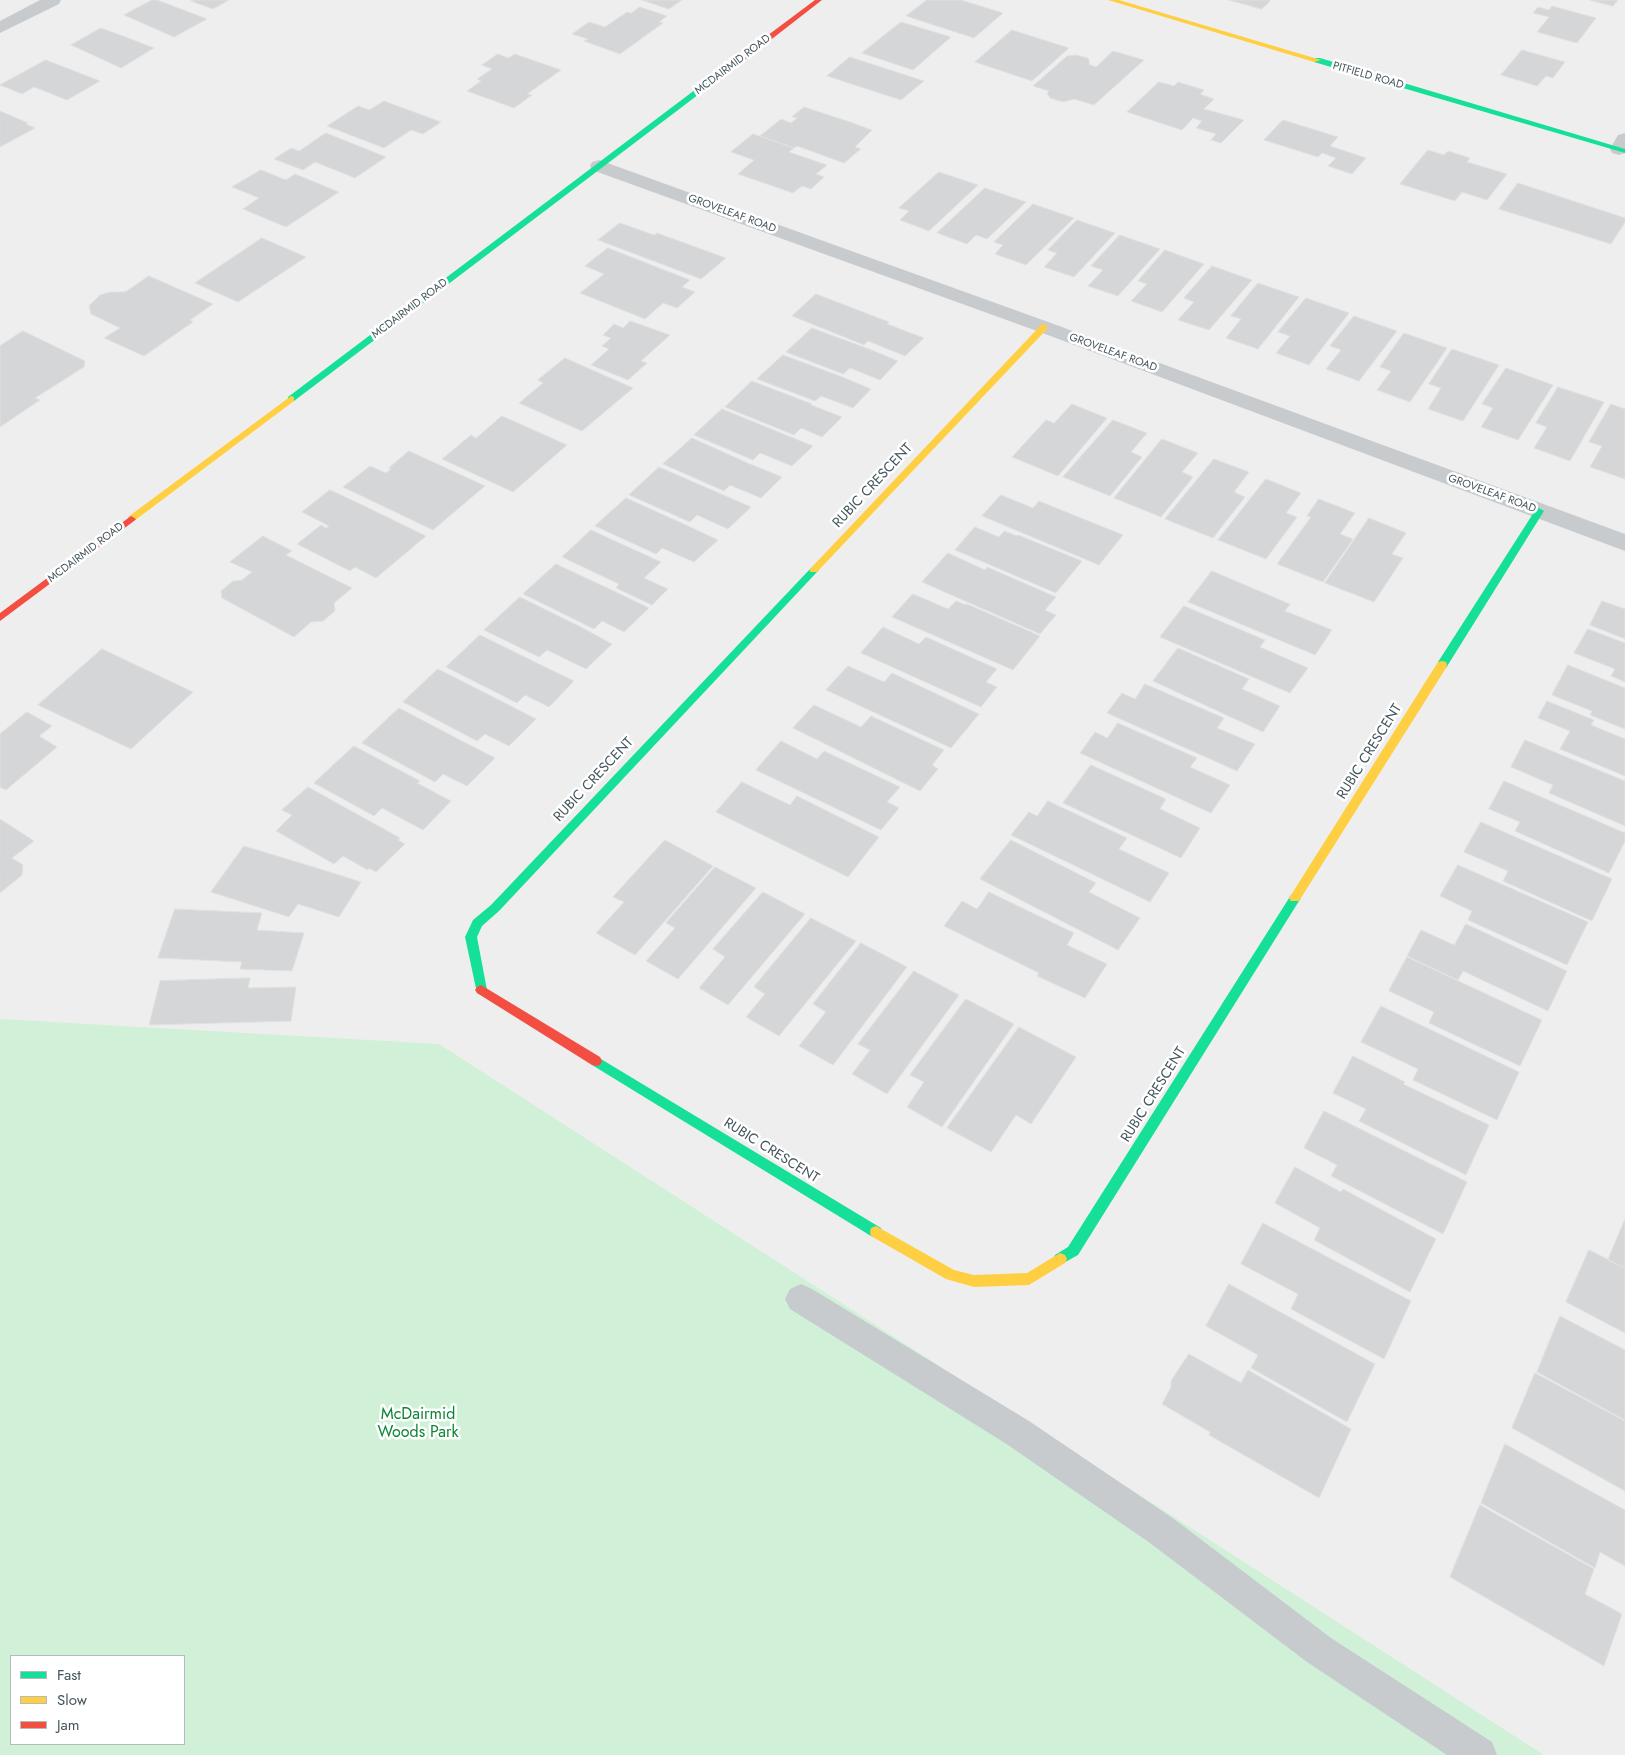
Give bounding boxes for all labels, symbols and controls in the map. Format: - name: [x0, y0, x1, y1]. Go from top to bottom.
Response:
- street label: MCDAIRMID ROAD: [693, 32, 773, 98]
- street label: PITFIELD ROAD: [1331, 60, 1405, 92]
- street label: GROVELEAF ROAD: [686, 192, 778, 236]
- street label: MCDAIRMID ROAD: [370, 276, 450, 342]
- street label: GROVELEAF ROAD: [1067, 331, 1159, 375]
- street label: RUBIC CRESCENT: [830, 440, 916, 532]
- street label: GROVELEAF ROAD: [1446, 472, 1538, 516]
- street label: MCDAIRMID ROAD: [46, 520, 126, 586]
- street label: RUBIC CRESCENT: [1334, 701, 1406, 803]
- street label: RUBIC CRESCENT: [551, 734, 637, 826]
- street label: RUBIC CRESCENT: [1118, 1044, 1190, 1146]
- street label: RUBIC CRESCENT: [720, 1115, 822, 1187]
- park label: McDairmid Woods Park: [378, 1405, 458, 1443]
- legend: [10, 1655, 185, 1745]
- text: Fast: [57, 1664, 81, 1686]
- text: Slow: [57, 1689, 87, 1711]
- text: Jam: [57, 1714, 80, 1736]

